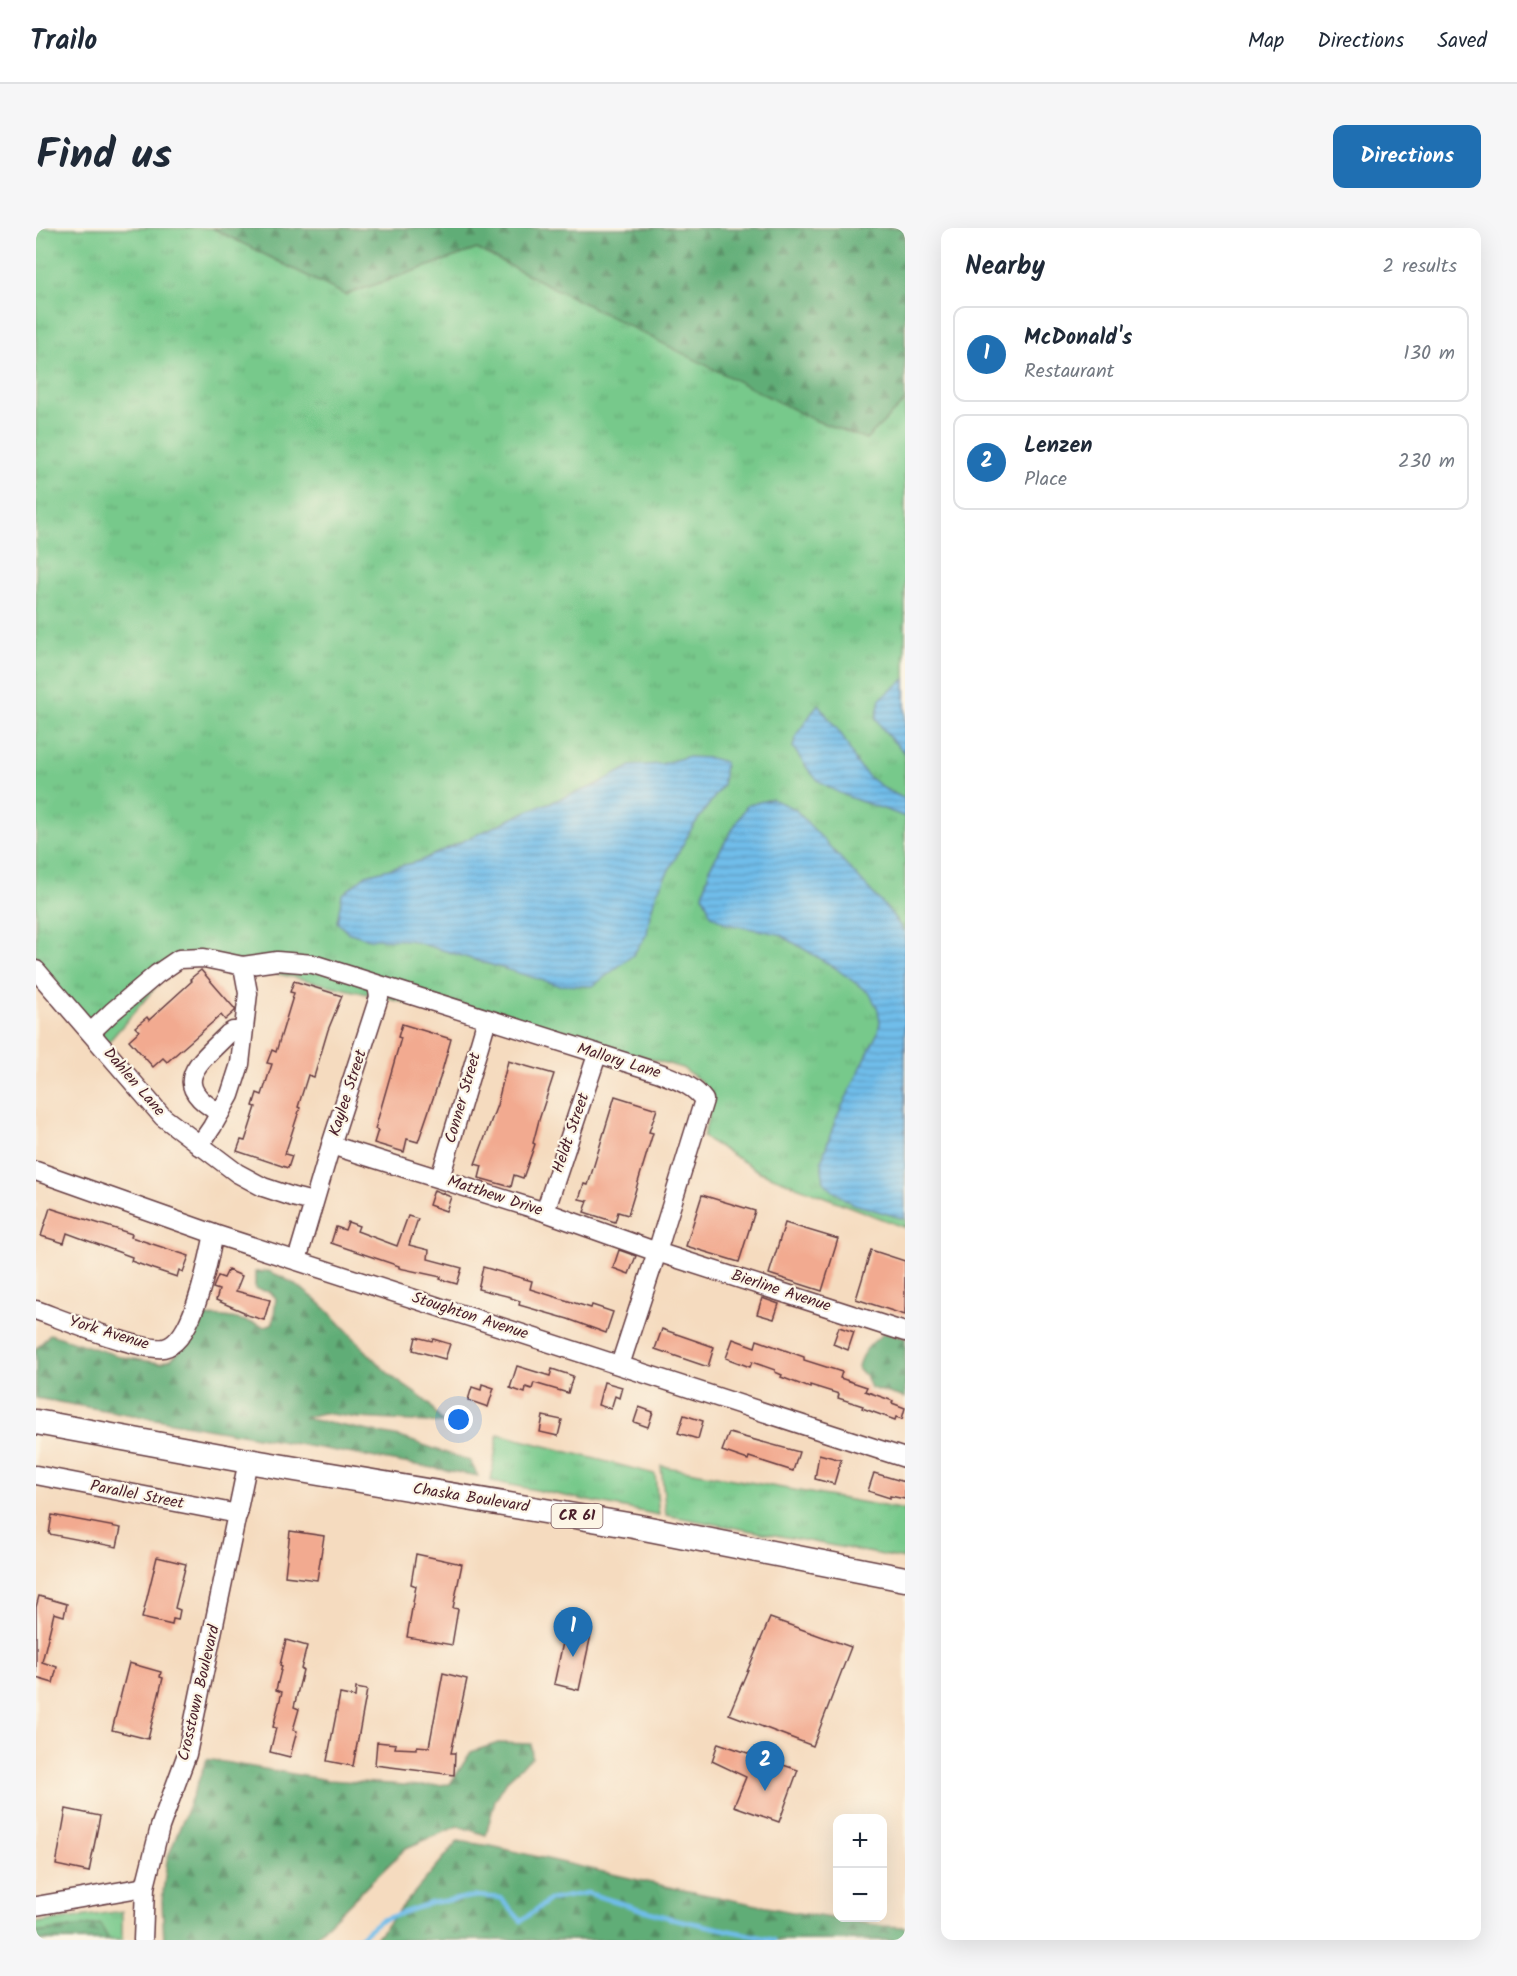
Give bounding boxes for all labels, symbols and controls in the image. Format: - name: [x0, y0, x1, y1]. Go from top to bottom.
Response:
- text: Trailo: [30, 19, 97, 64]
- text: Map: [1248, 25, 1284, 58]
- text: Directions: [1317, 25, 1404, 58]
- text: Saved: [1437, 25, 1487, 58]
- text: Find us: [36, 123, 172, 190]
- button: Directions: [1333, 125, 1481, 188]
- text: Nearby: [965, 246, 1045, 288]
- text: 2 results: [1382, 251, 1457, 283]
- text: McDonald's: [1024, 321, 1132, 356]
- text: 1: [983, 338, 990, 370]
- text: 130 m: [1403, 338, 1455, 370]
- text: Restaurant: [1024, 356, 1114, 388]
- text: Lenzen: [1024, 429, 1092, 464]
- text: 2: [981, 446, 992, 478]
- text: 230 m: [1398, 446, 1455, 478]
- text: Place: [1024, 464, 1067, 496]
- street label: Mallory Lane: [574, 1036, 664, 1086]
- street label: Dahlen Lane: [97, 1042, 171, 1122]
- street label: Kaylee Street: [322, 1046, 374, 1140]
- street label: Conner Street: [438, 1049, 488, 1146]
- street label: Heldt Street: [546, 1089, 597, 1176]
- street label: Matthew Drive: [444, 1169, 546, 1223]
- street label: Bierline Avenue: [728, 1263, 834, 1319]
- street label: Stoughton Avenue: [408, 1285, 532, 1347]
- street label: York Avenue: [66, 1309, 152, 1357]
- your location: [444, 1405, 473, 1434]
- street label: Parallel Street: [88, 1474, 187, 1516]
- street label: Chaska Boulevard: [411, 1476, 532, 1520]
- road number: CR 61: [552, 1504, 602, 1528]
- pin: 1: [554, 1608, 592, 1657]
- street label: Crosstown Boulevard: [171, 1622, 227, 1763]
- pin: 2: [746, 1742, 784, 1791]
- map controls: [833, 1814, 887, 1922]
- button: +: [833, 1814, 887, 1868]
- button: −: [833, 1868, 887, 1922]

